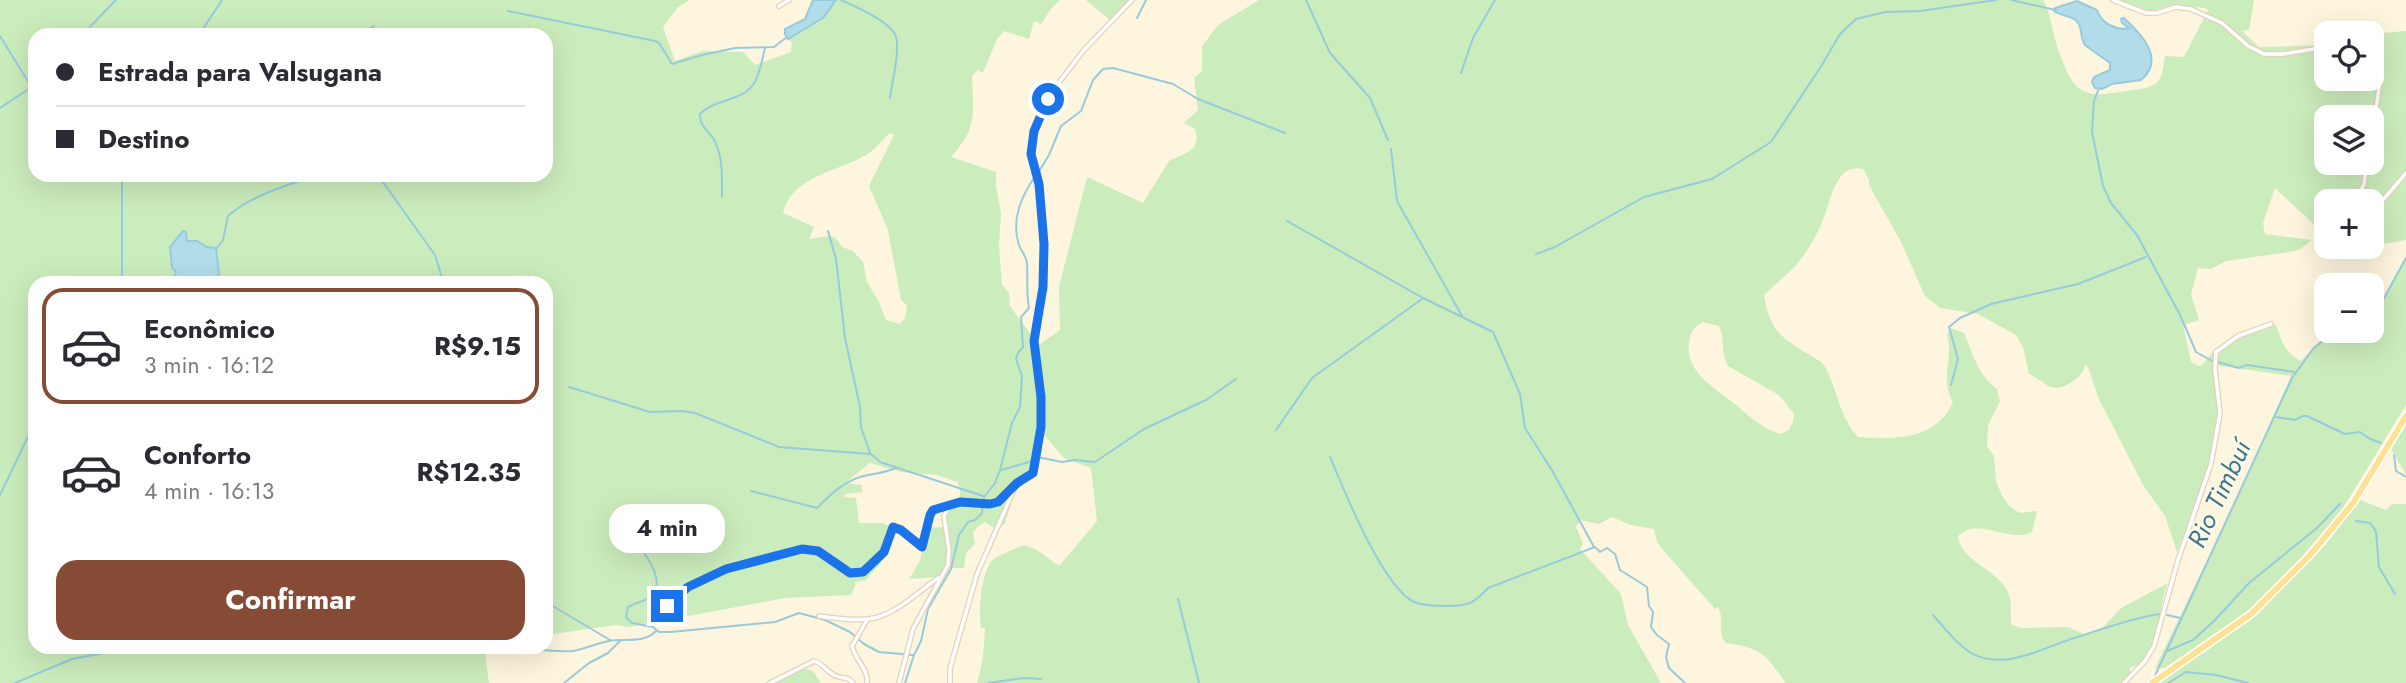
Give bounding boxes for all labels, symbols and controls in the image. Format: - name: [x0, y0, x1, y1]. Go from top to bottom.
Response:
- map controls: [2314, 21, 2384, 343]
- button: locate: [2314, 21, 2384, 91]
- text: Estrada para Valsugana: [98, 53, 382, 91]
- route start: [1032, 83, 1064, 115]
- button: layers: [2314, 105, 2384, 175]
- text: Destino: [98, 120, 190, 158]
- button: +: [2314, 189, 2384, 259]
- button: −: [2314, 273, 2384, 343]
- text: Econômico: [144, 310, 275, 348]
- icon: car: [60, 315, 123, 378]
- text: R$9.15: [434, 327, 521, 365]
- text: 3 min · 16:12: [144, 348, 274, 382]
- water label: Rio Timbuí: [2178, 431, 2262, 554]
- text: Conforto: [144, 436, 251, 474]
- icon: car: [60, 441, 123, 504]
- text: R$12.35: [416, 453, 521, 491]
- text: 4 min · 16:13: [144, 474, 274, 508]
- callout: 4 min: [609, 504, 725, 554]
- text: 4 min: [636, 511, 698, 545]
- button: Confirmar: [56, 560, 525, 640]
- route end: [651, 590, 683, 622]

